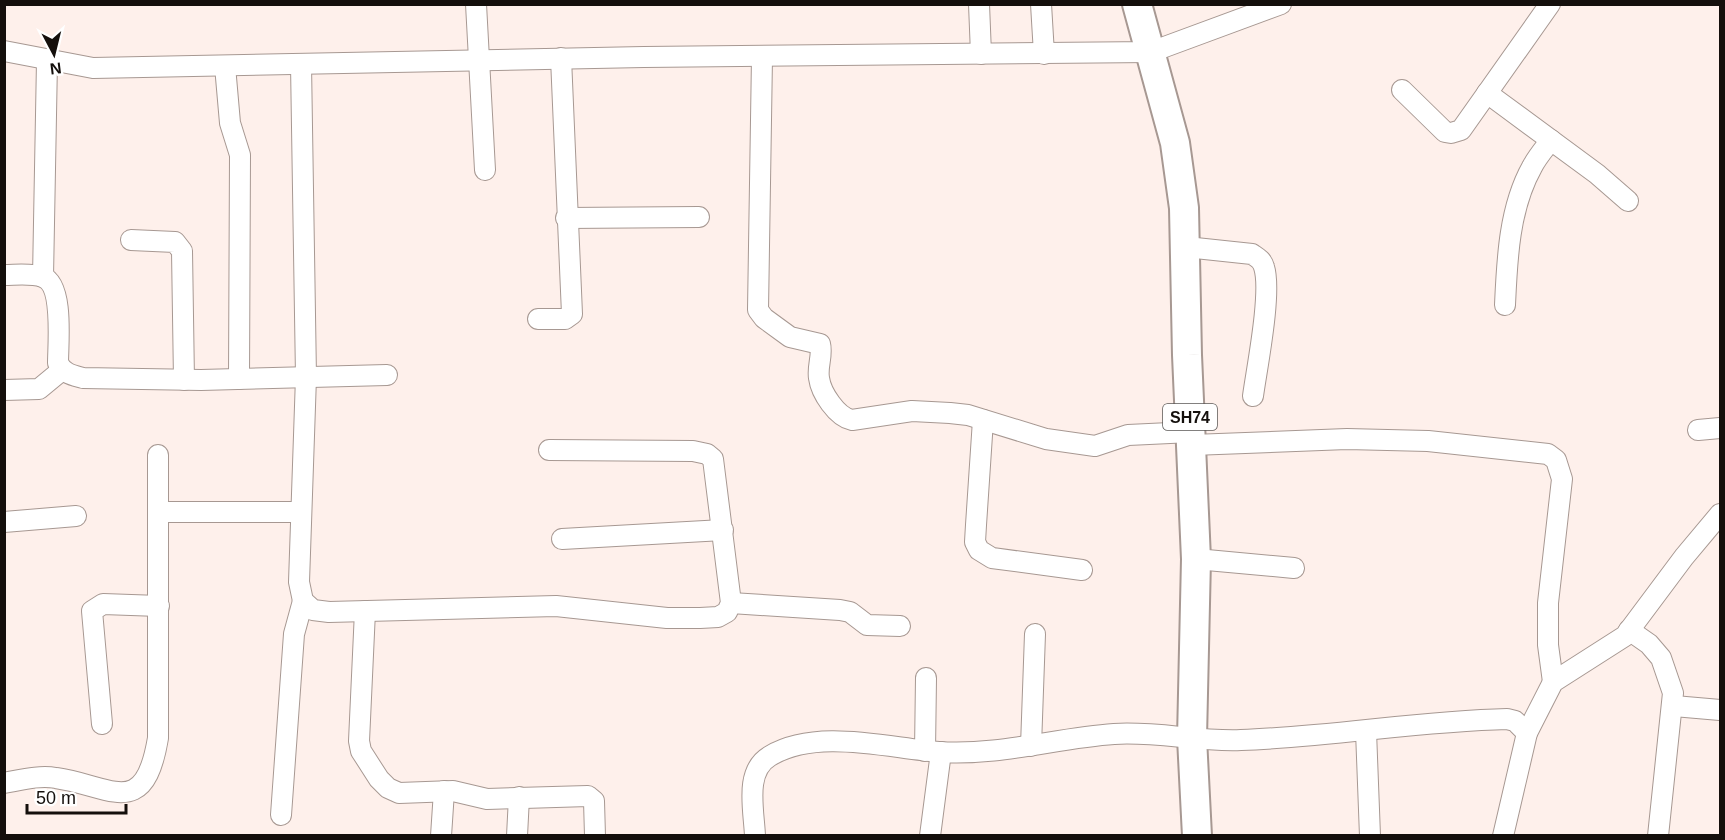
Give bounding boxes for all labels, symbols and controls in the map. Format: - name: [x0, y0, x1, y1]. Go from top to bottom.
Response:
- north arrow: [24, 24, 84, 84]
- text: N: [49, 59, 63, 78]
- road number: SH74: [1163, 404, 1217, 430]
- scale bar: [27, 777, 126, 815]
- text: 50 m: [36, 788, 76, 808]

